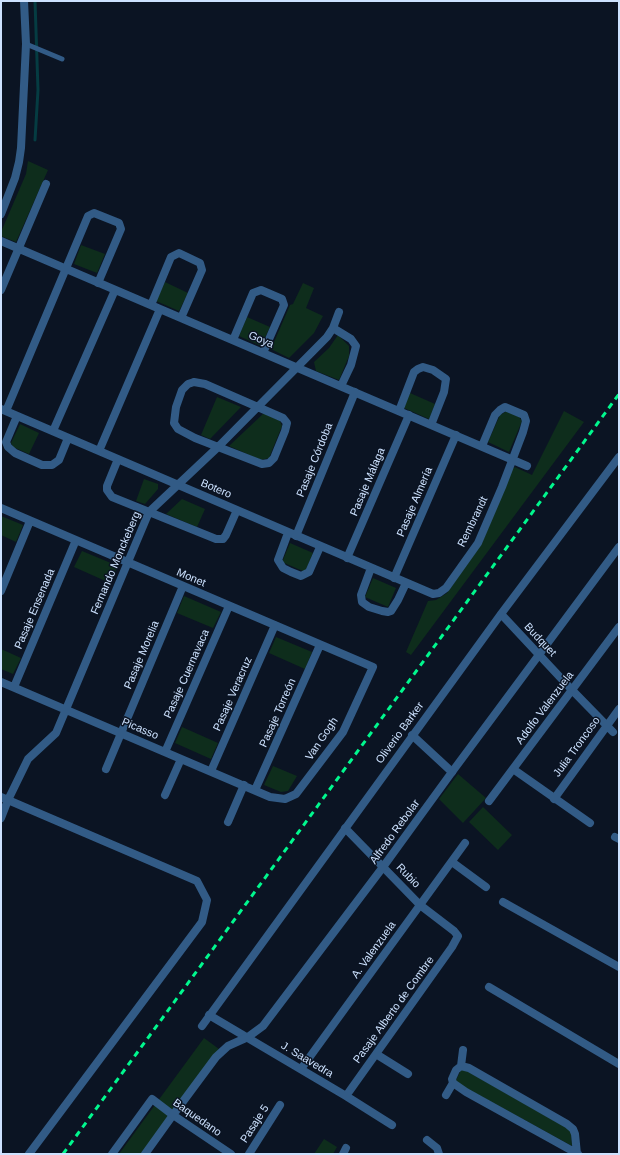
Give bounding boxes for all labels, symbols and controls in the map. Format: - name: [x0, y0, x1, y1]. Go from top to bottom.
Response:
- street label: Goya: [246, 329, 276, 351]
- street label: Pasaje Córdoba: [294, 421, 336, 499]
- street label: Pasaje Málaga: [348, 446, 388, 518]
- street label: Pasaje Almería: [394, 465, 436, 539]
- street label: Botero: [199, 477, 233, 501]
- street label: Rembrandt: [455, 495, 491, 549]
- street label: Fernando Monckeberg: [88, 509, 144, 617]
- street label: Monet: [174, 566, 208, 590]
- street label: Pasaje Ensenada: [12, 567, 58, 651]
- street label: Pasaje Morelia: [122, 619, 162, 691]
- street label: Budquet: [521, 621, 559, 659]
- street label: Pasaje Cuernavaca: [161, 627, 213, 721]
- street label: Pasaje Veracruz: [211, 655, 255, 733]
- street label: Adolfo Valenzuela: [513, 669, 577, 747]
- street label: Pasaje Torreón: [257, 677, 299, 749]
- street label: Oliverio Barker: [373, 700, 427, 766]
- street label: Julia Troncoso: [551, 714, 603, 780]
- street label: Picasso: [120, 715, 160, 743]
- street label: Van Gogh: [303, 715, 341, 763]
- street label: Alfredo Rebolar: [367, 797, 423, 867]
- street label: Rubio: [393, 861, 423, 891]
- street label: A. Valenzuela: [349, 919, 399, 981]
- street label: Pasaje Alberto de Combre: [351, 954, 437, 1066]
- street label: J. Saavedra: [278, 1039, 336, 1081]
- street label: Baquedano: [170, 1096, 224, 1140]
- street label: Pasaje 5: [238, 1102, 272, 1146]

